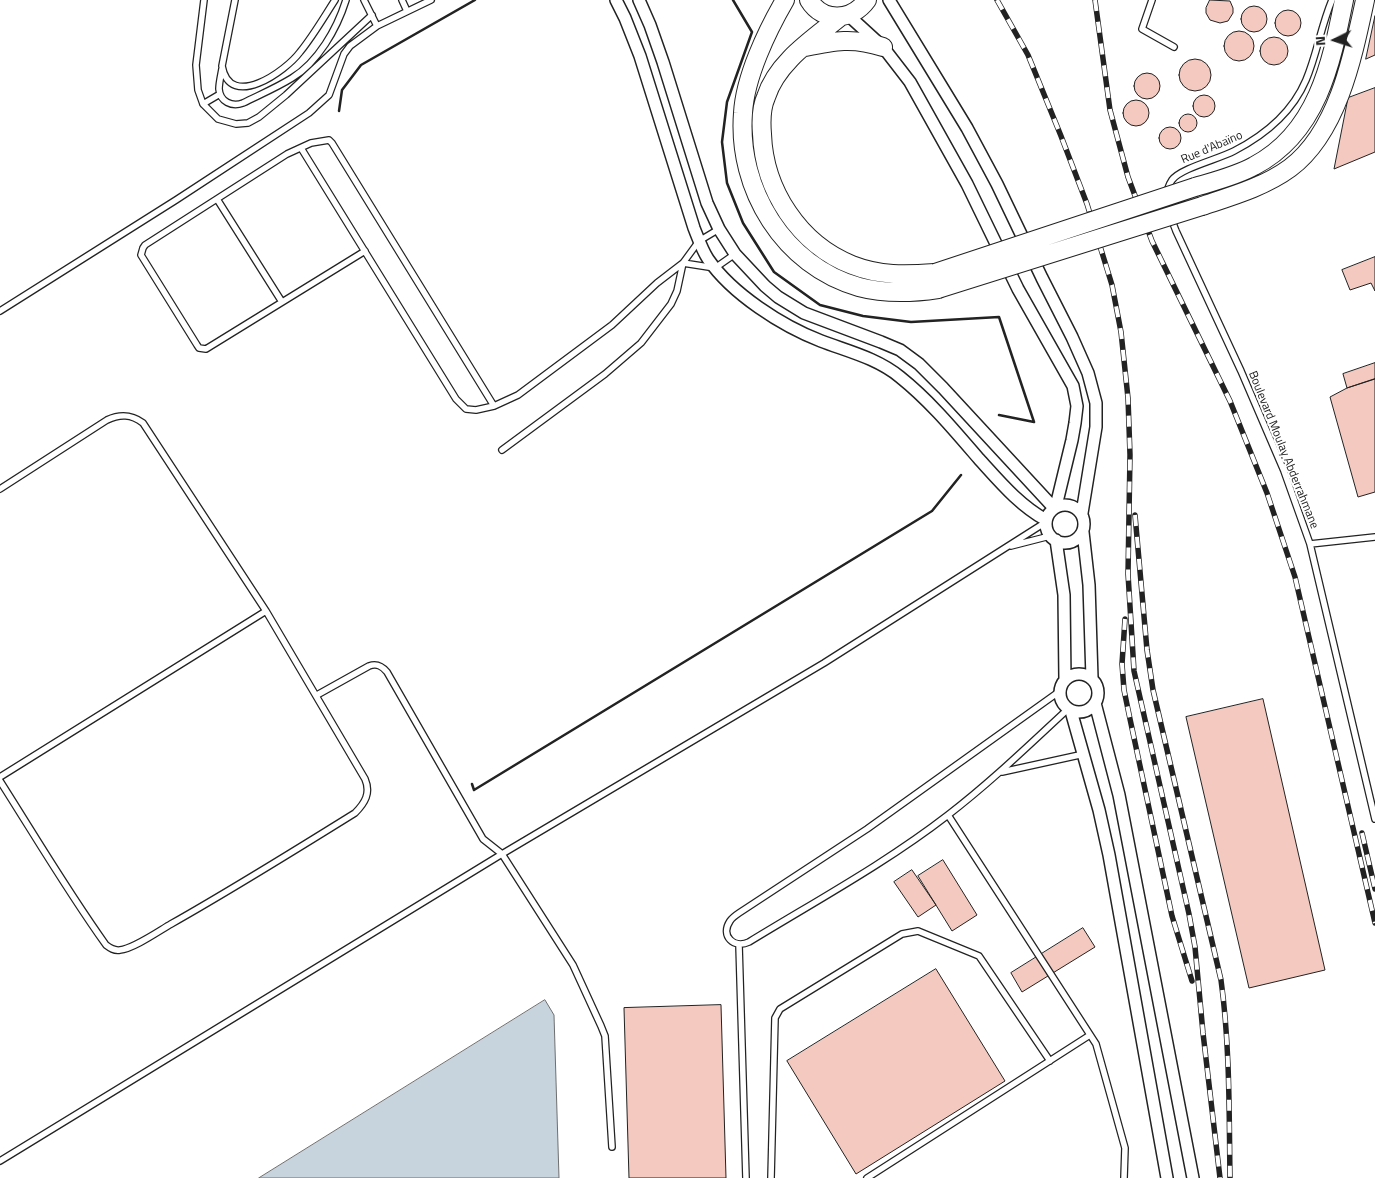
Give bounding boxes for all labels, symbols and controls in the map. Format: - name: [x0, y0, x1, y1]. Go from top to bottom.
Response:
- north arrow: [1310, 15, 1360, 65]
- text: N: [1309, 36, 1330, 47]
- street label: Rue d'Abaïno: [1179, 129, 1245, 167]
- street label: Boulevard Moulay Abderrahmane: [1245, 369, 1321, 531]

